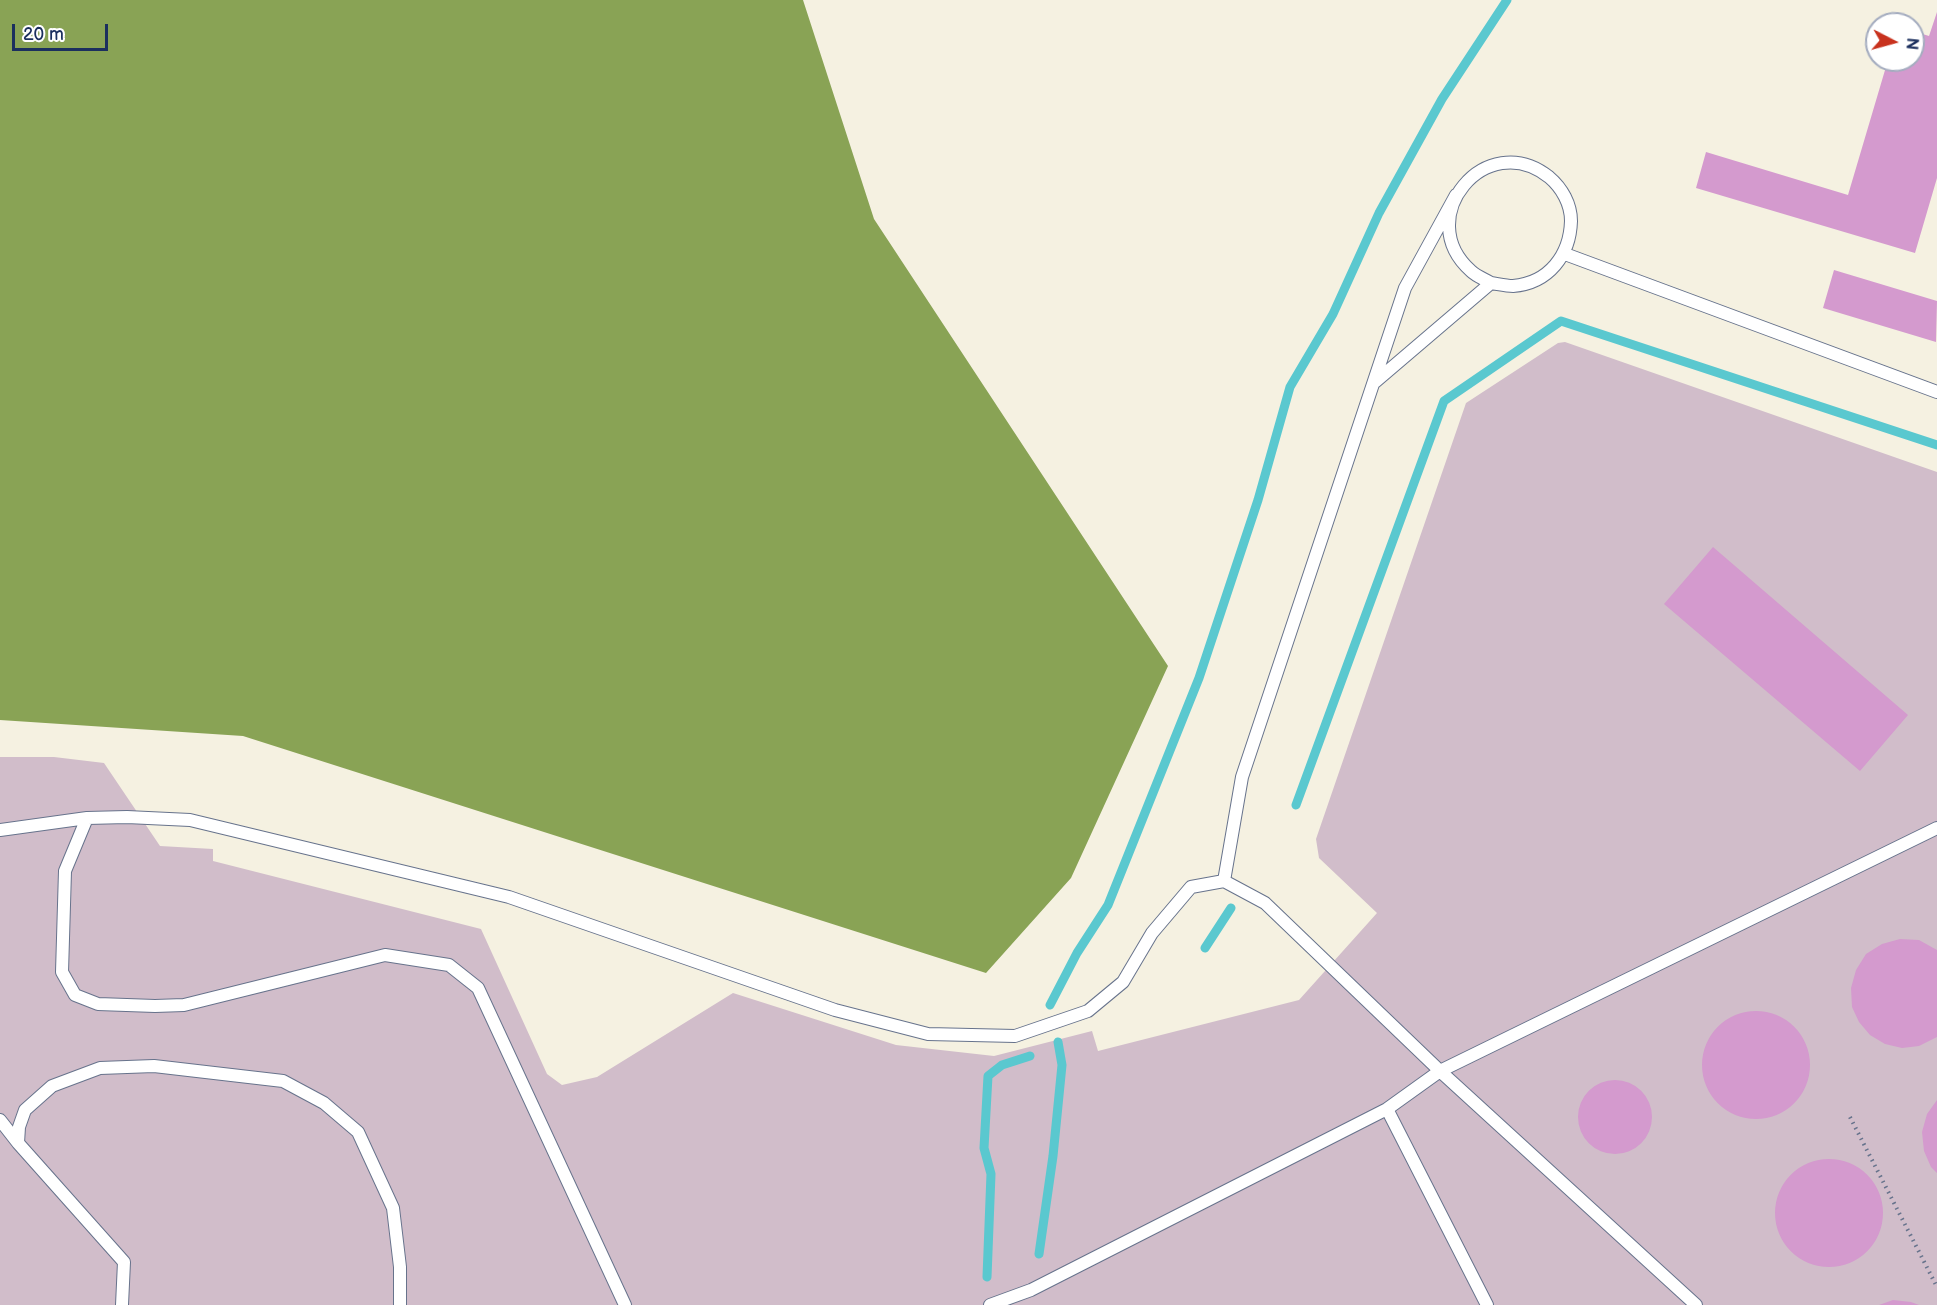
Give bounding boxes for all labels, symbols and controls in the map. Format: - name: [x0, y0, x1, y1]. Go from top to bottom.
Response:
- scale bar: [15, 12, 111, 50]
- north arrow: [1865, 12, 1925, 72]
- text: 20 m: [23, 24, 64, 45]
- text: N: [1901, 37, 1921, 51]

